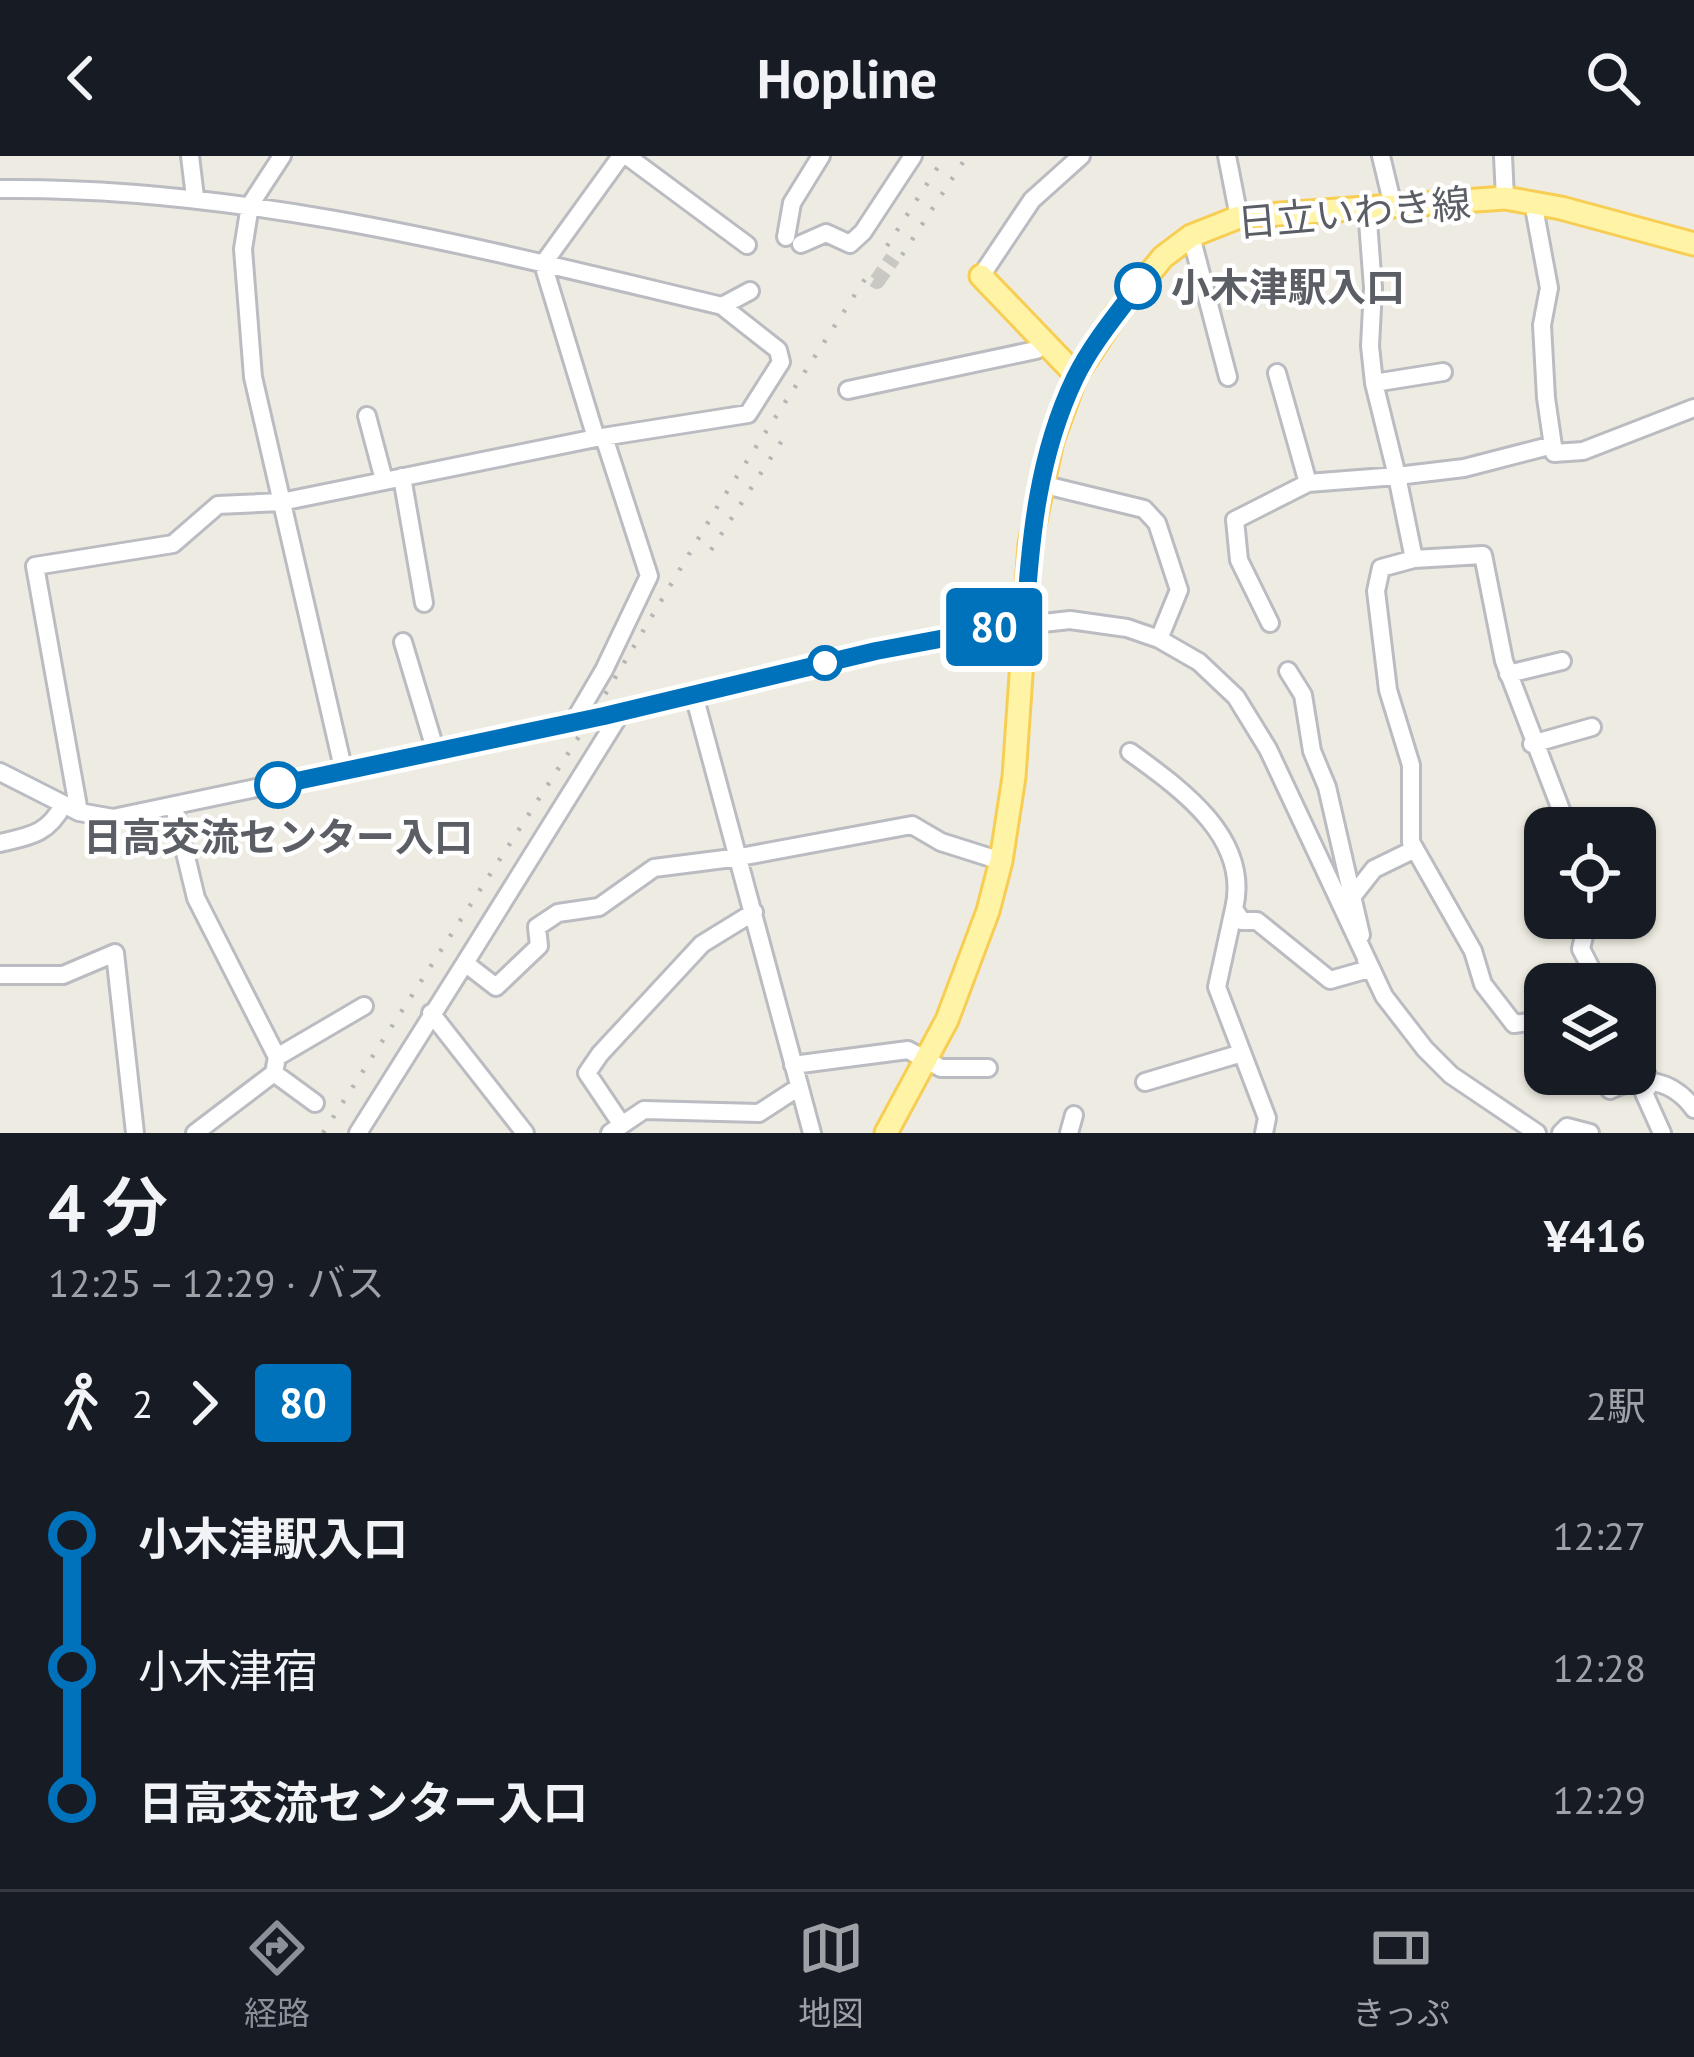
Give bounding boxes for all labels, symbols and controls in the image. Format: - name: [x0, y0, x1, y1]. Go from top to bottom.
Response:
- text: Hopline: [757, 43, 937, 113]
- icon: back: [48, 45, 114, 111]
- icon: search: [1580, 45, 1646, 111]
- street label: 日立いわき線: [1235, 176, 1473, 248]
- place label: 小木津駅入口: [1171, 261, 1405, 312]
- marker: 小木津駅入口: [1116, 264, 1160, 308]
- line badge: 80: [940, 588, 1048, 666]
- text: 80: [970, 599, 1018, 654]
- unlabelled marker: [809, 647, 841, 679]
- marker: 日高交流センター入口: [256, 763, 300, 807]
- map controls: [1524, 807, 1656, 1095]
- button: locate: [1524, 807, 1656, 939]
- place label: 日高交流センター入口: [83, 811, 473, 862]
- button: layers: [1524, 963, 1656, 1095]
- text: 4 分: [48, 1164, 168, 1249]
- text: ¥416: [1544, 1206, 1646, 1264]
- text: 12:25 – 12:29 · バス: [48, 1257, 385, 1308]
- icon: walk: [48, 1370, 114, 1436]
- icon: forward: [171, 1370, 237, 1436]
- text: 80: [279, 1375, 327, 1430]
- text: 2: [132, 1378, 153, 1429]
- text: 2駅: [1586, 1380, 1646, 1431]
- text: 小木津駅入口: [138, 1509, 408, 1567]
- text: 12:27: [1552, 1510, 1646, 1561]
- text: 小木津宿: [138, 1641, 318, 1699]
- text: 12:28: [1552, 1642, 1646, 1693]
- text: 日高交流センター入口: [138, 1773, 588, 1831]
- text: 12:29: [1552, 1774, 1646, 1825]
- tab: 経路: [244, 1915, 310, 2035]
- tab: 地図: [798, 1915, 864, 2035]
- tab: きっぷ: [1352, 1915, 1450, 2035]

